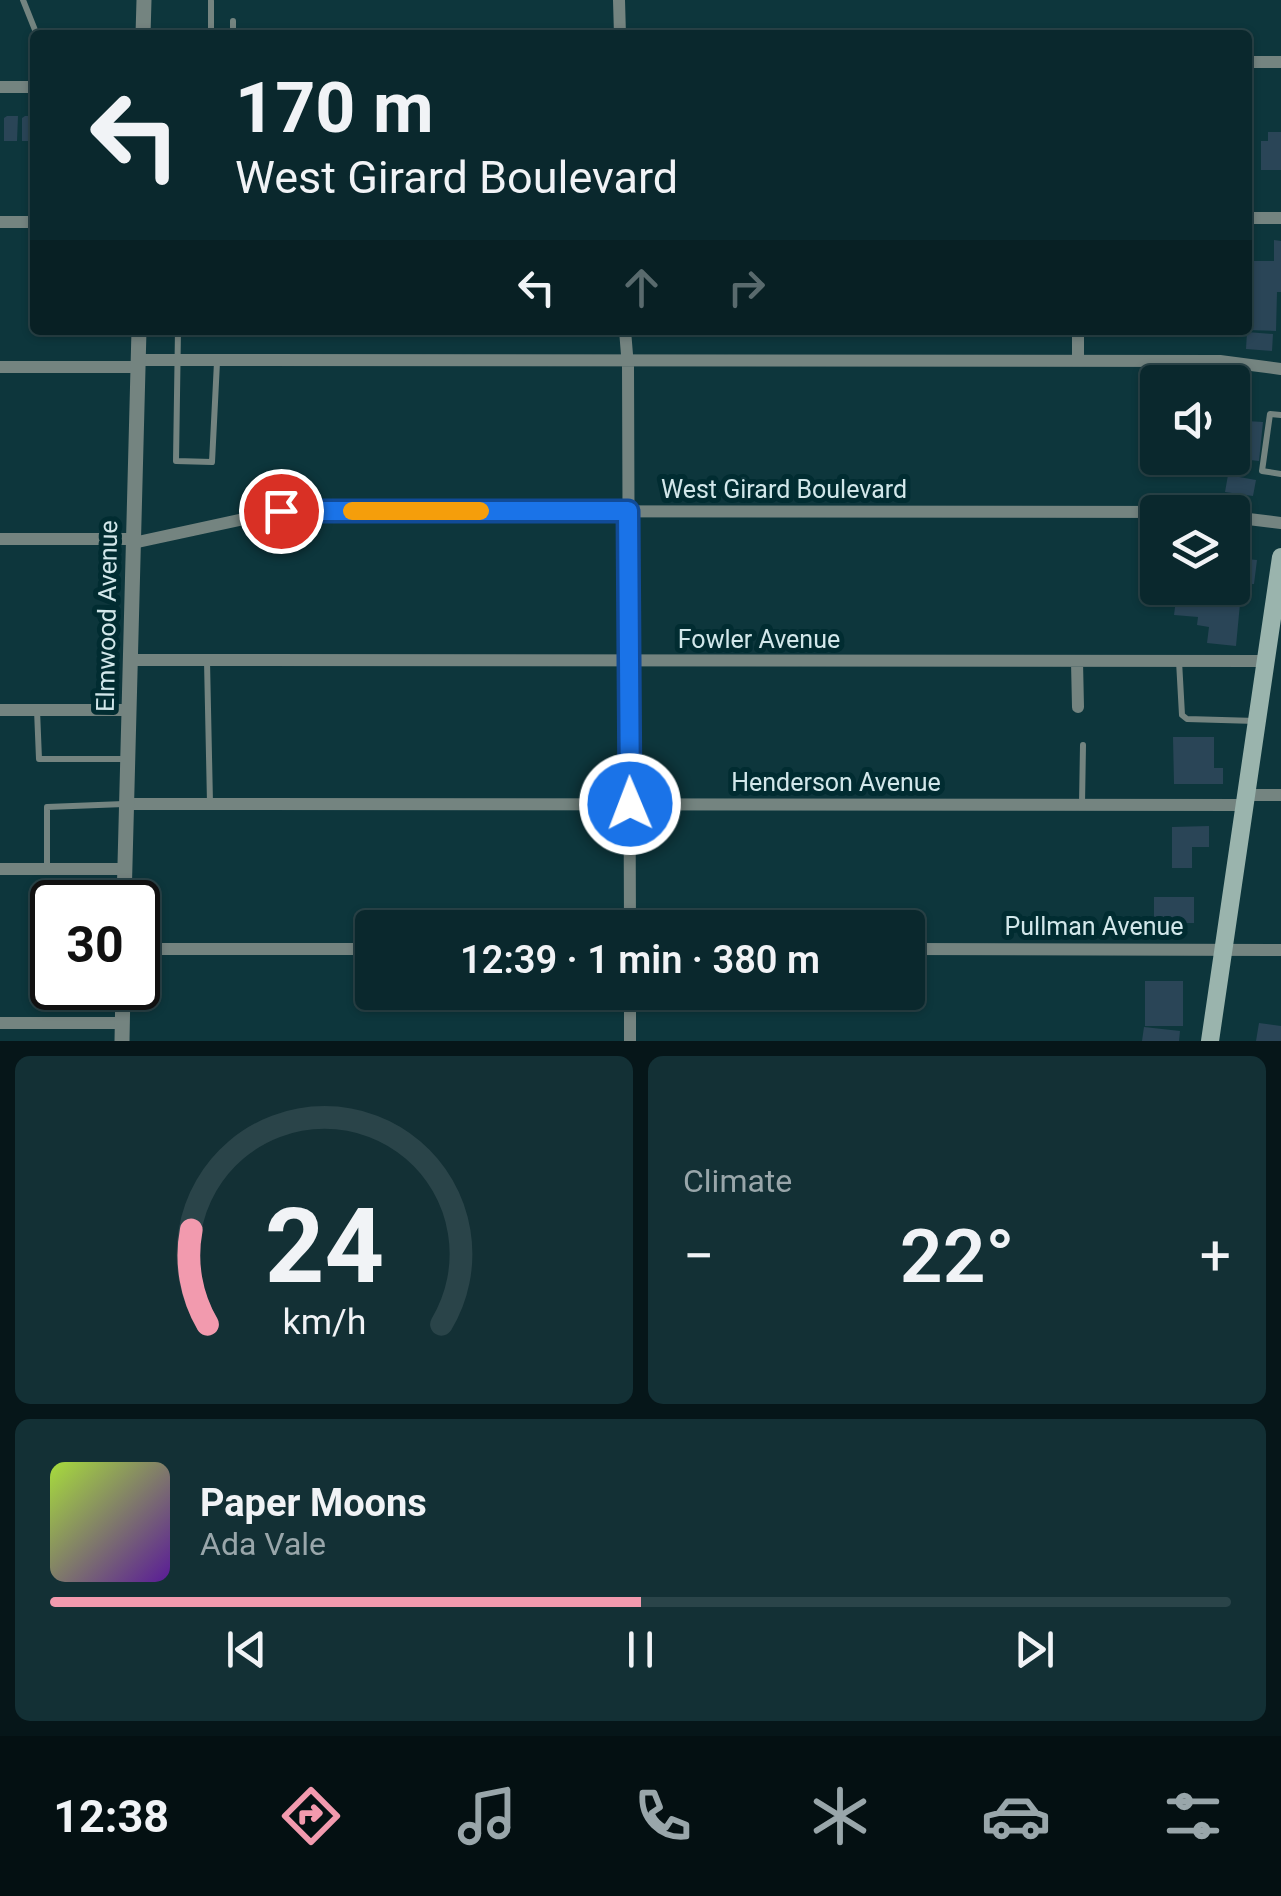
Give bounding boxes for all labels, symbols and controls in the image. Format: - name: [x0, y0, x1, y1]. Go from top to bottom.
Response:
- text: 170 m: [235, 67, 434, 149]
- icon: left: [70, 70, 200, 200]
- text: West Girard Boulevard: [235, 151, 678, 204]
- icon: left: [509, 260, 564, 315]
- icon: ahead: [614, 260, 669, 315]
- icon: right: [719, 260, 774, 315]
- map controls: [1140, 365, 1250, 605]
- button: sound: [1140, 365, 1250, 475]
- pin: [239, 469, 324, 554]
- street label: West Girard Boulevard: [661, 475, 907, 504]
- icon: arrive: [254, 484, 309, 539]
- button: layers: [1140, 495, 1250, 605]
- street label: Elmwood Avenue: [91, 520, 123, 712]
- street label: Fowler Avenue: [678, 625, 840, 654]
- position arrow: [578, 752, 682, 856]
- street label: Henderson Avenue: [731, 768, 941, 797]
- speed limit sign: 30: [30, 880, 160, 1010]
- street label: Pullman Avenue: [1005, 912, 1184, 941]
- text: 12:39 · 1 min · 380 m: [460, 938, 820, 982]
- text: Climate: [683, 1162, 792, 1200]
- text: 24: [264, 1186, 384, 1307]
- text: 22°: [900, 1212, 1014, 1300]
- text: −: [683, 1224, 714, 1288]
- text: +: [1200, 1224, 1231, 1288]
- text: km/h: [282, 1301, 366, 1343]
- text: Paper Moons: [200, 1481, 427, 1525]
- text: Ada Vale: [200, 1525, 326, 1563]
- icon: previous: [219, 1622, 274, 1677]
- icon: pause: [613, 1622, 668, 1677]
- icon: next: [1007, 1622, 1062, 1677]
- icon: directions: [276, 1781, 346, 1851]
- icon: music: [452, 1781, 522, 1851]
- icon: phone: [628, 1781, 698, 1851]
- icon: climate: [805, 1781, 875, 1851]
- icon: car: [981, 1781, 1051, 1851]
- icon: filters: [1158, 1781, 1228, 1851]
- text: 12:38: [53, 1790, 169, 1843]

